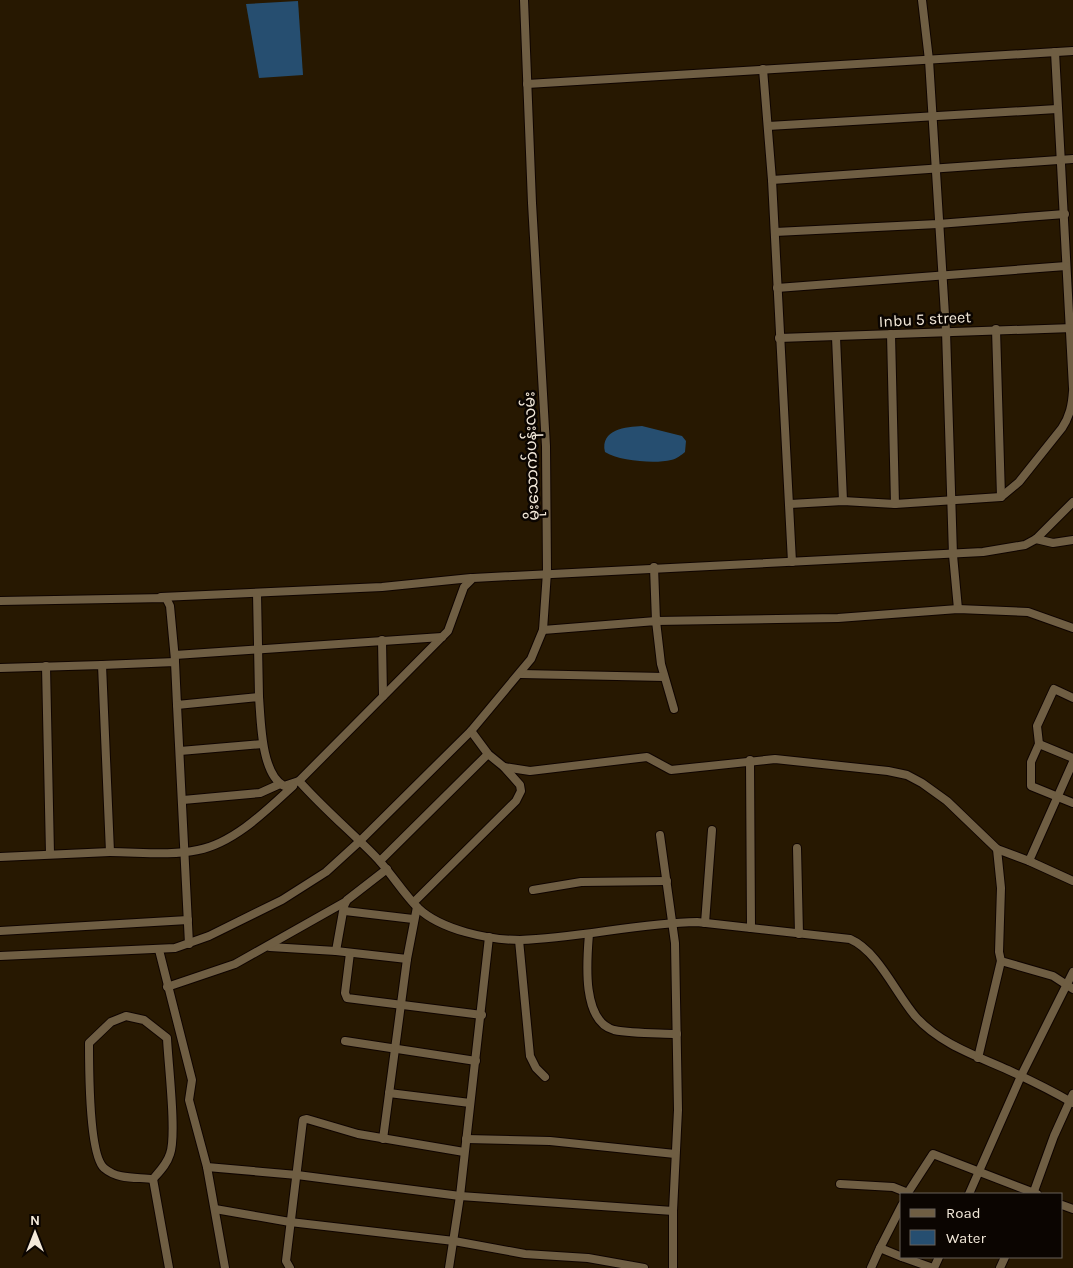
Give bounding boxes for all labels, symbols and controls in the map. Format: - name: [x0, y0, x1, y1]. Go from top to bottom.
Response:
- street label: Inbu 5 street: [878, 307, 972, 331]
- street label: မိုးသောက်ပန်းလမ်း: [517, 391, 548, 521]
- legend: [900, 1193, 1063, 1258]
- text: Road: [946, 1204, 981, 1222]
- north arrow: [10, 1208, 60, 1258]
- text: N: [30, 1212, 40, 1229]
- text: Water: [946, 1229, 987, 1247]

